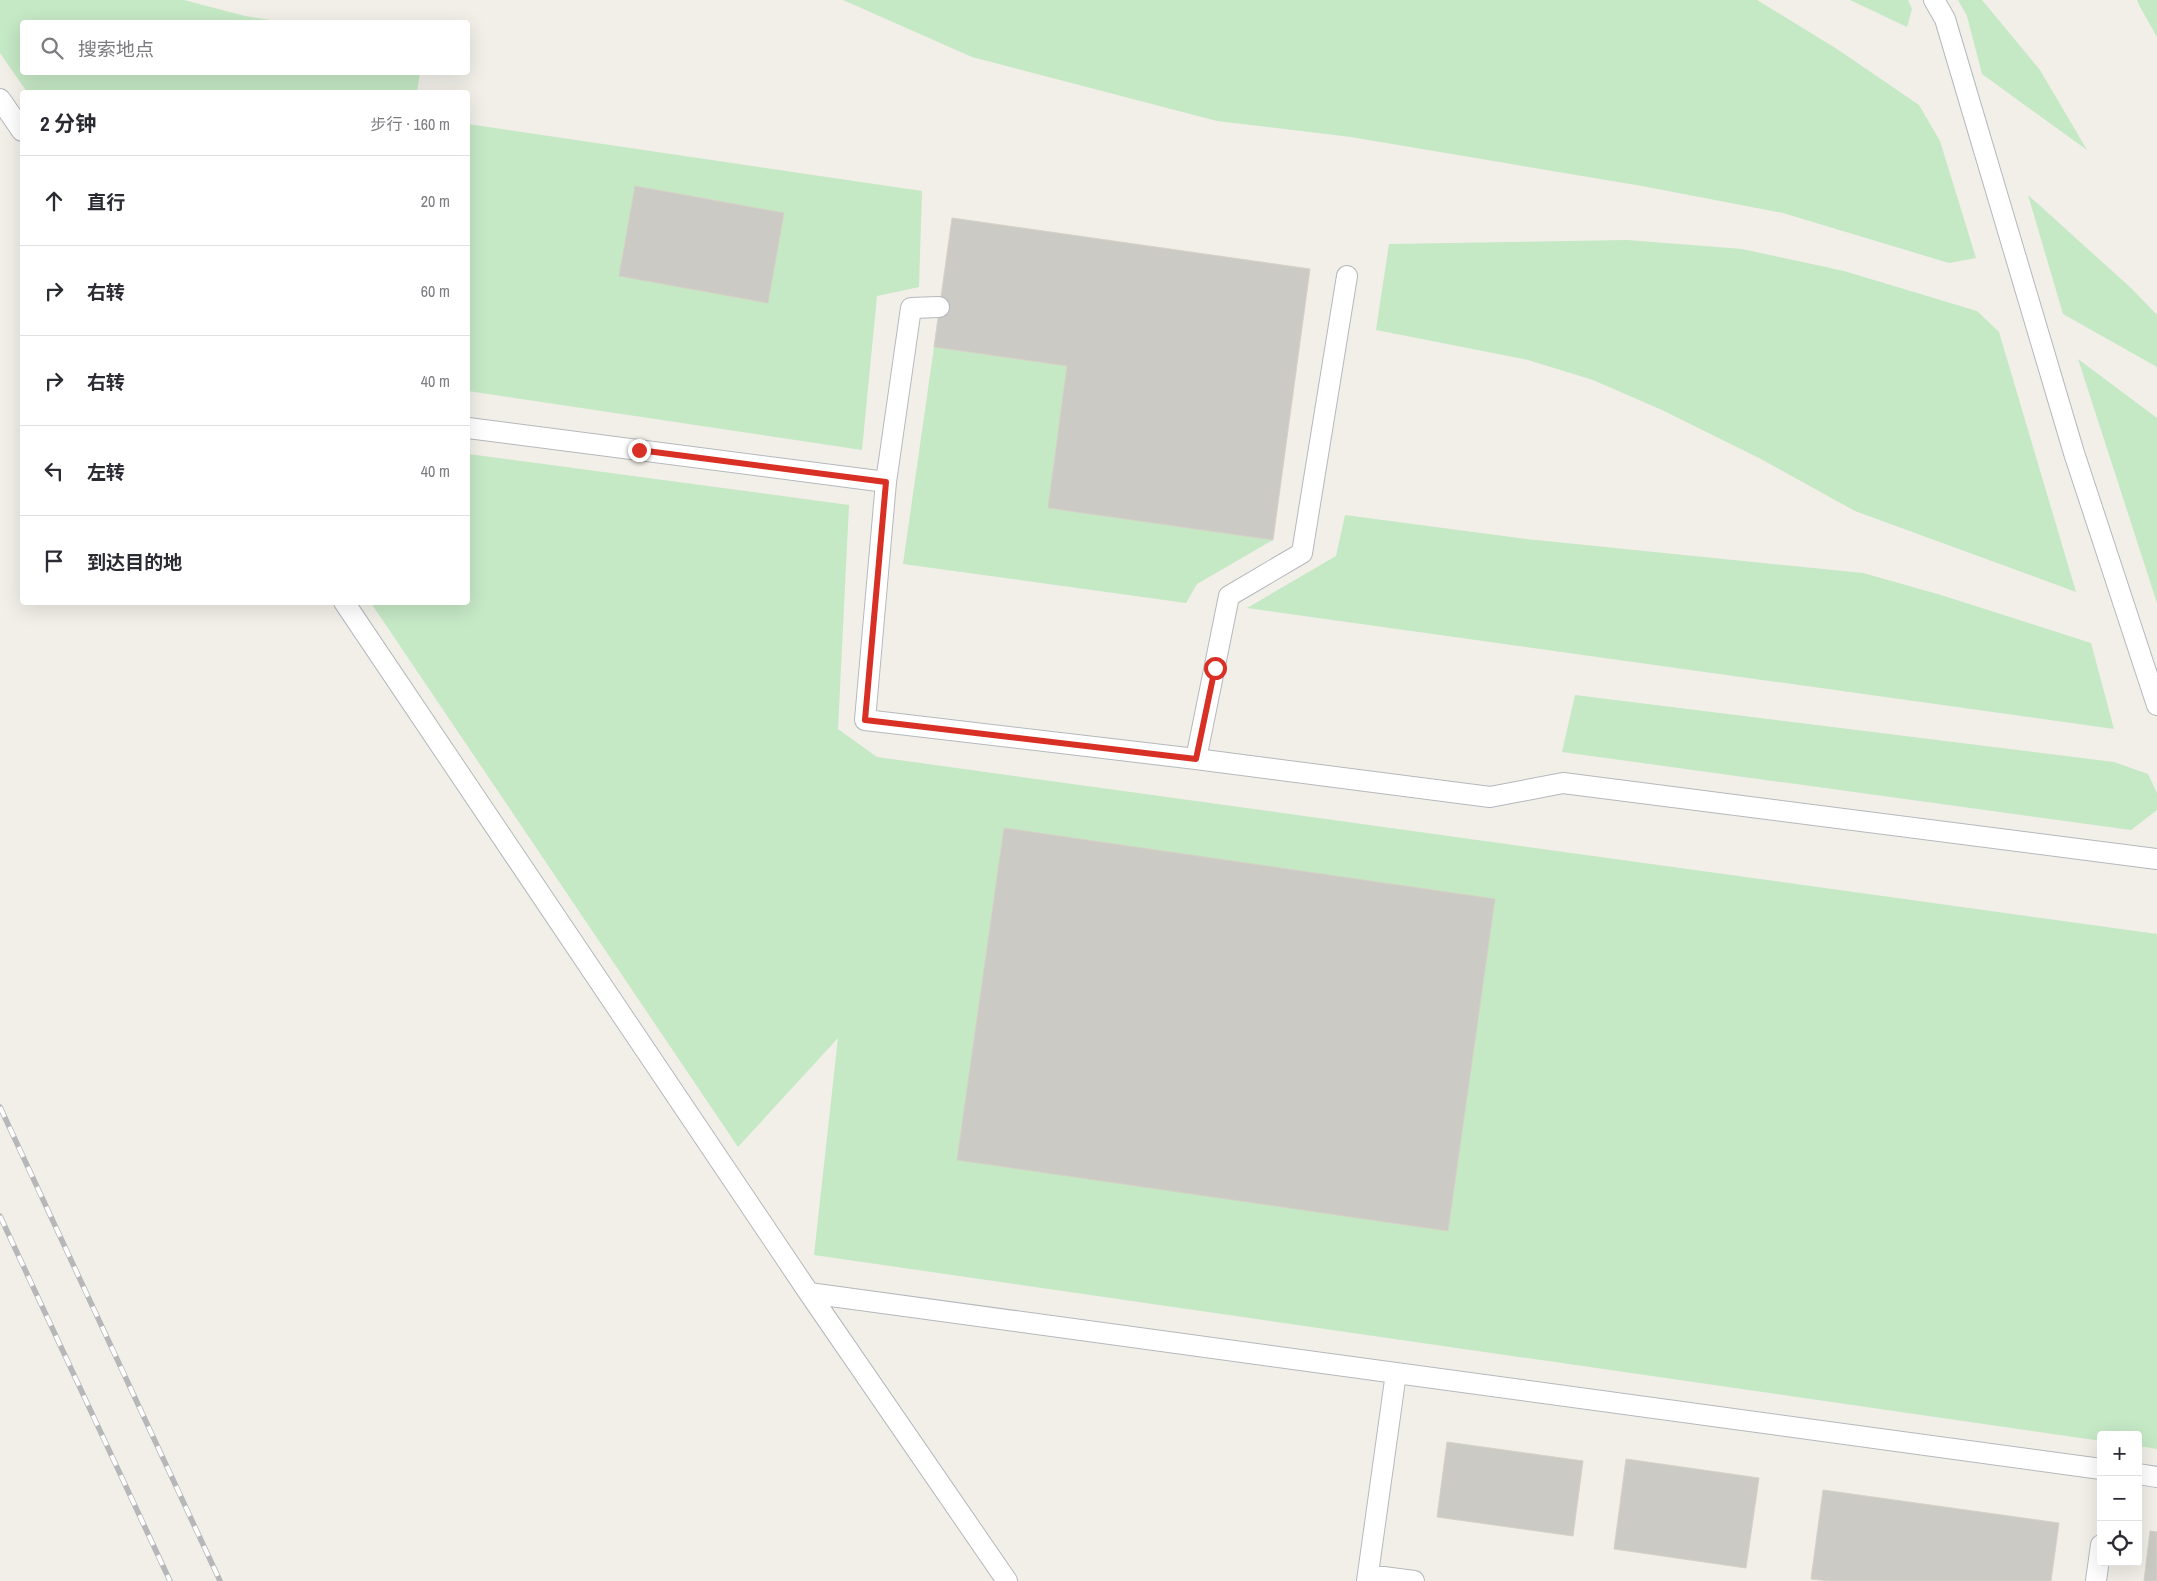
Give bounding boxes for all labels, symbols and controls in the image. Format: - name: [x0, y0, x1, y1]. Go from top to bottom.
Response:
- search box: [20, 20, 470, 75]
- icon: search: [38, 34, 66, 62]
- text: 搜索地点: [78, 36, 154, 62]
- text: 2 分钟: [40, 109, 96, 138]
- text: 步行 · 160 m: [371, 113, 450, 135]
- icon: ahead: [40, 187, 68, 215]
- text: 直行: [87, 189, 125, 215]
- text: 20 m: [421, 190, 450, 212]
- icon: right: [40, 277, 68, 305]
- text: 右转: [87, 279, 125, 305]
- text: 60 m: [421, 280, 450, 302]
- icon: right: [40, 367, 68, 395]
- text: 右转: [87, 369, 125, 395]
- text: 40 m: [421, 370, 450, 392]
- route end: [628, 439, 651, 462]
- icon: left: [40, 457, 68, 485]
- text: 左转: [87, 459, 125, 485]
- text: 40 m: [421, 460, 450, 482]
- icon: arrive: [40, 547, 68, 575]
- text: 到达目的地: [87, 549, 182, 575]
- route start: [1204, 657, 1227, 680]
- map controls: [2097, 1431, 2142, 1566]
- button: +: [2097, 1431, 2142, 1476]
- button: −: [2097, 1476, 2142, 1521]
- button: locate: [2097, 1521, 2142, 1566]

